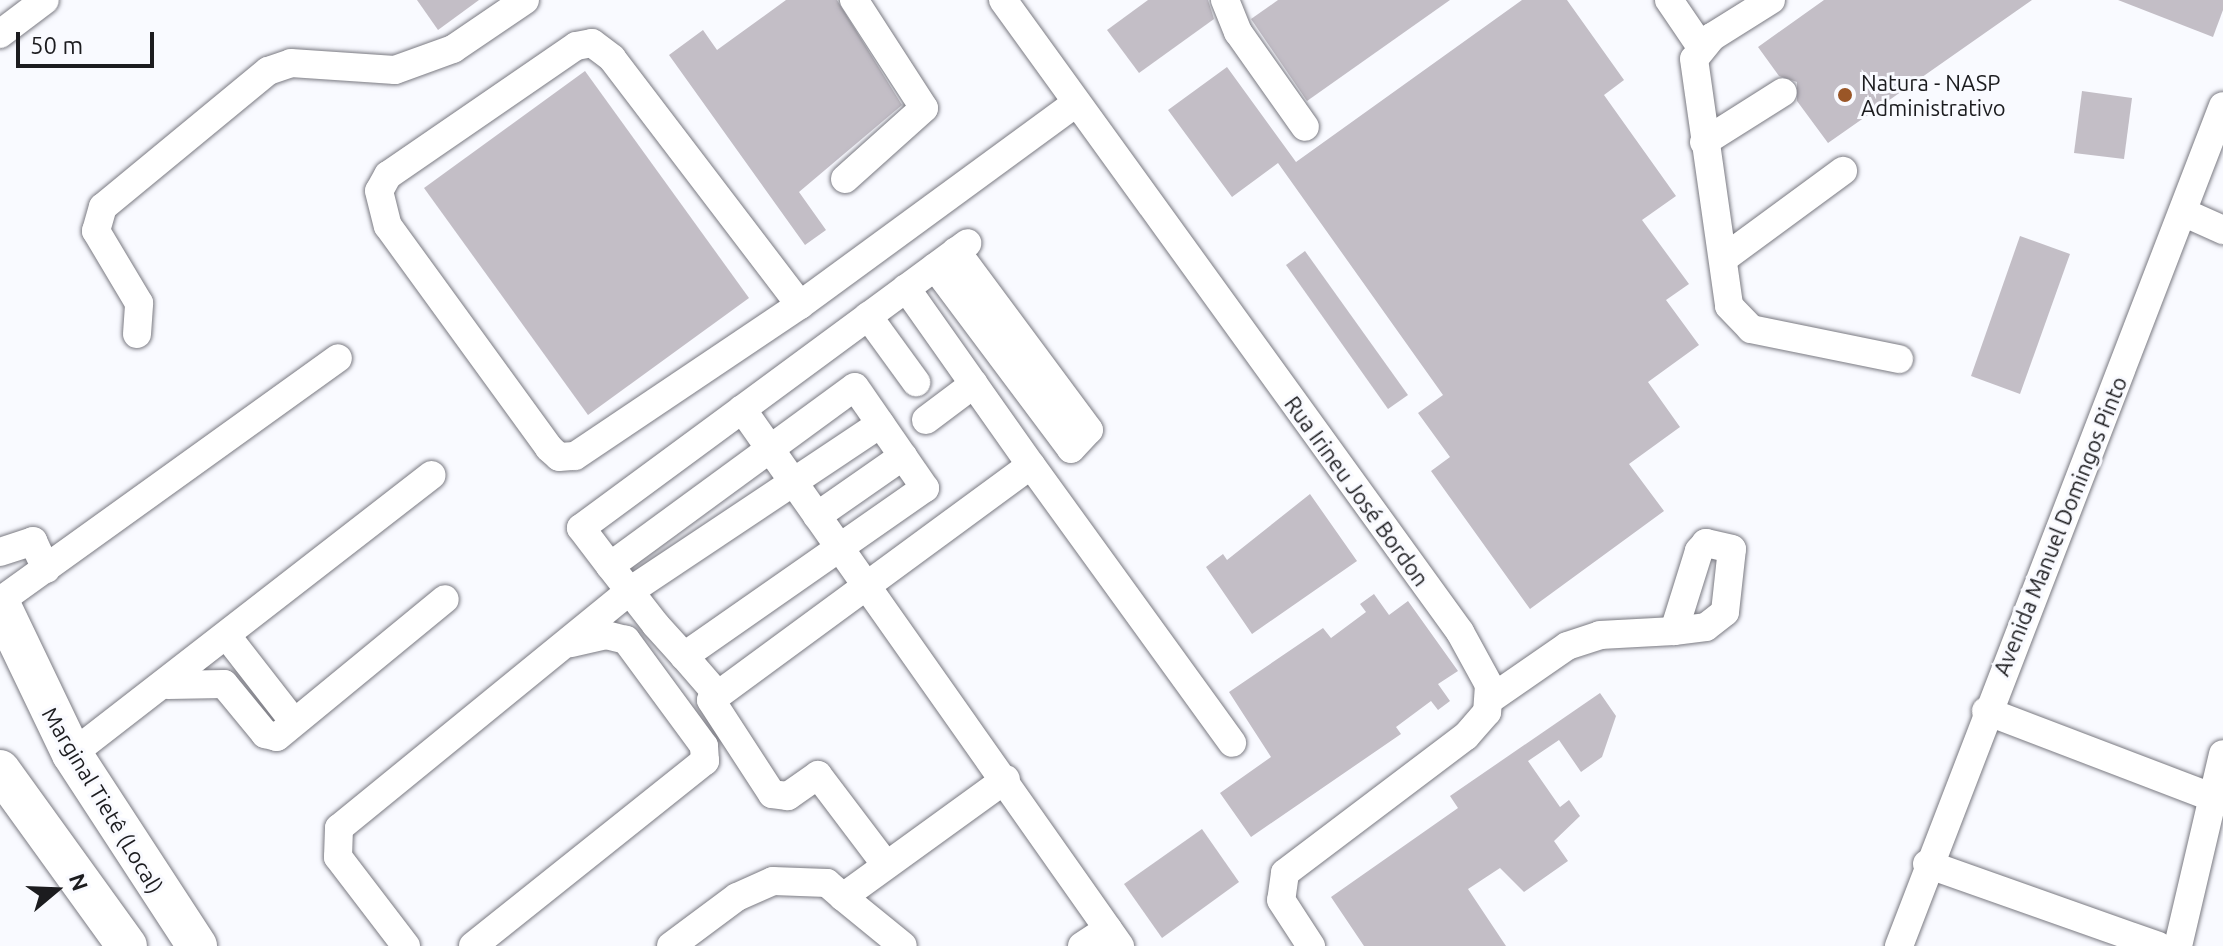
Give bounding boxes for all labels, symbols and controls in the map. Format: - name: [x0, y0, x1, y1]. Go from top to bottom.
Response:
- scale bar: [20, 16, 158, 66]
- text: 50 m: [30, 32, 83, 59]
- place label: Natura - NASP Administrativo: [1861, 69, 2006, 120]
- marker: Natura - NASP Administrativo: [1836, 86, 1854, 104]
- street label: Avenida Manuel Domingos Pinto: [1988, 373, 2132, 679]
- street label: Rua Irineu José Bordon: [1279, 391, 1435, 591]
- street label: Marginal Tietê (Local): [37, 702, 169, 898]
- north arrow: [16, 850, 96, 930]
- text: N: [65, 870, 94, 894]

